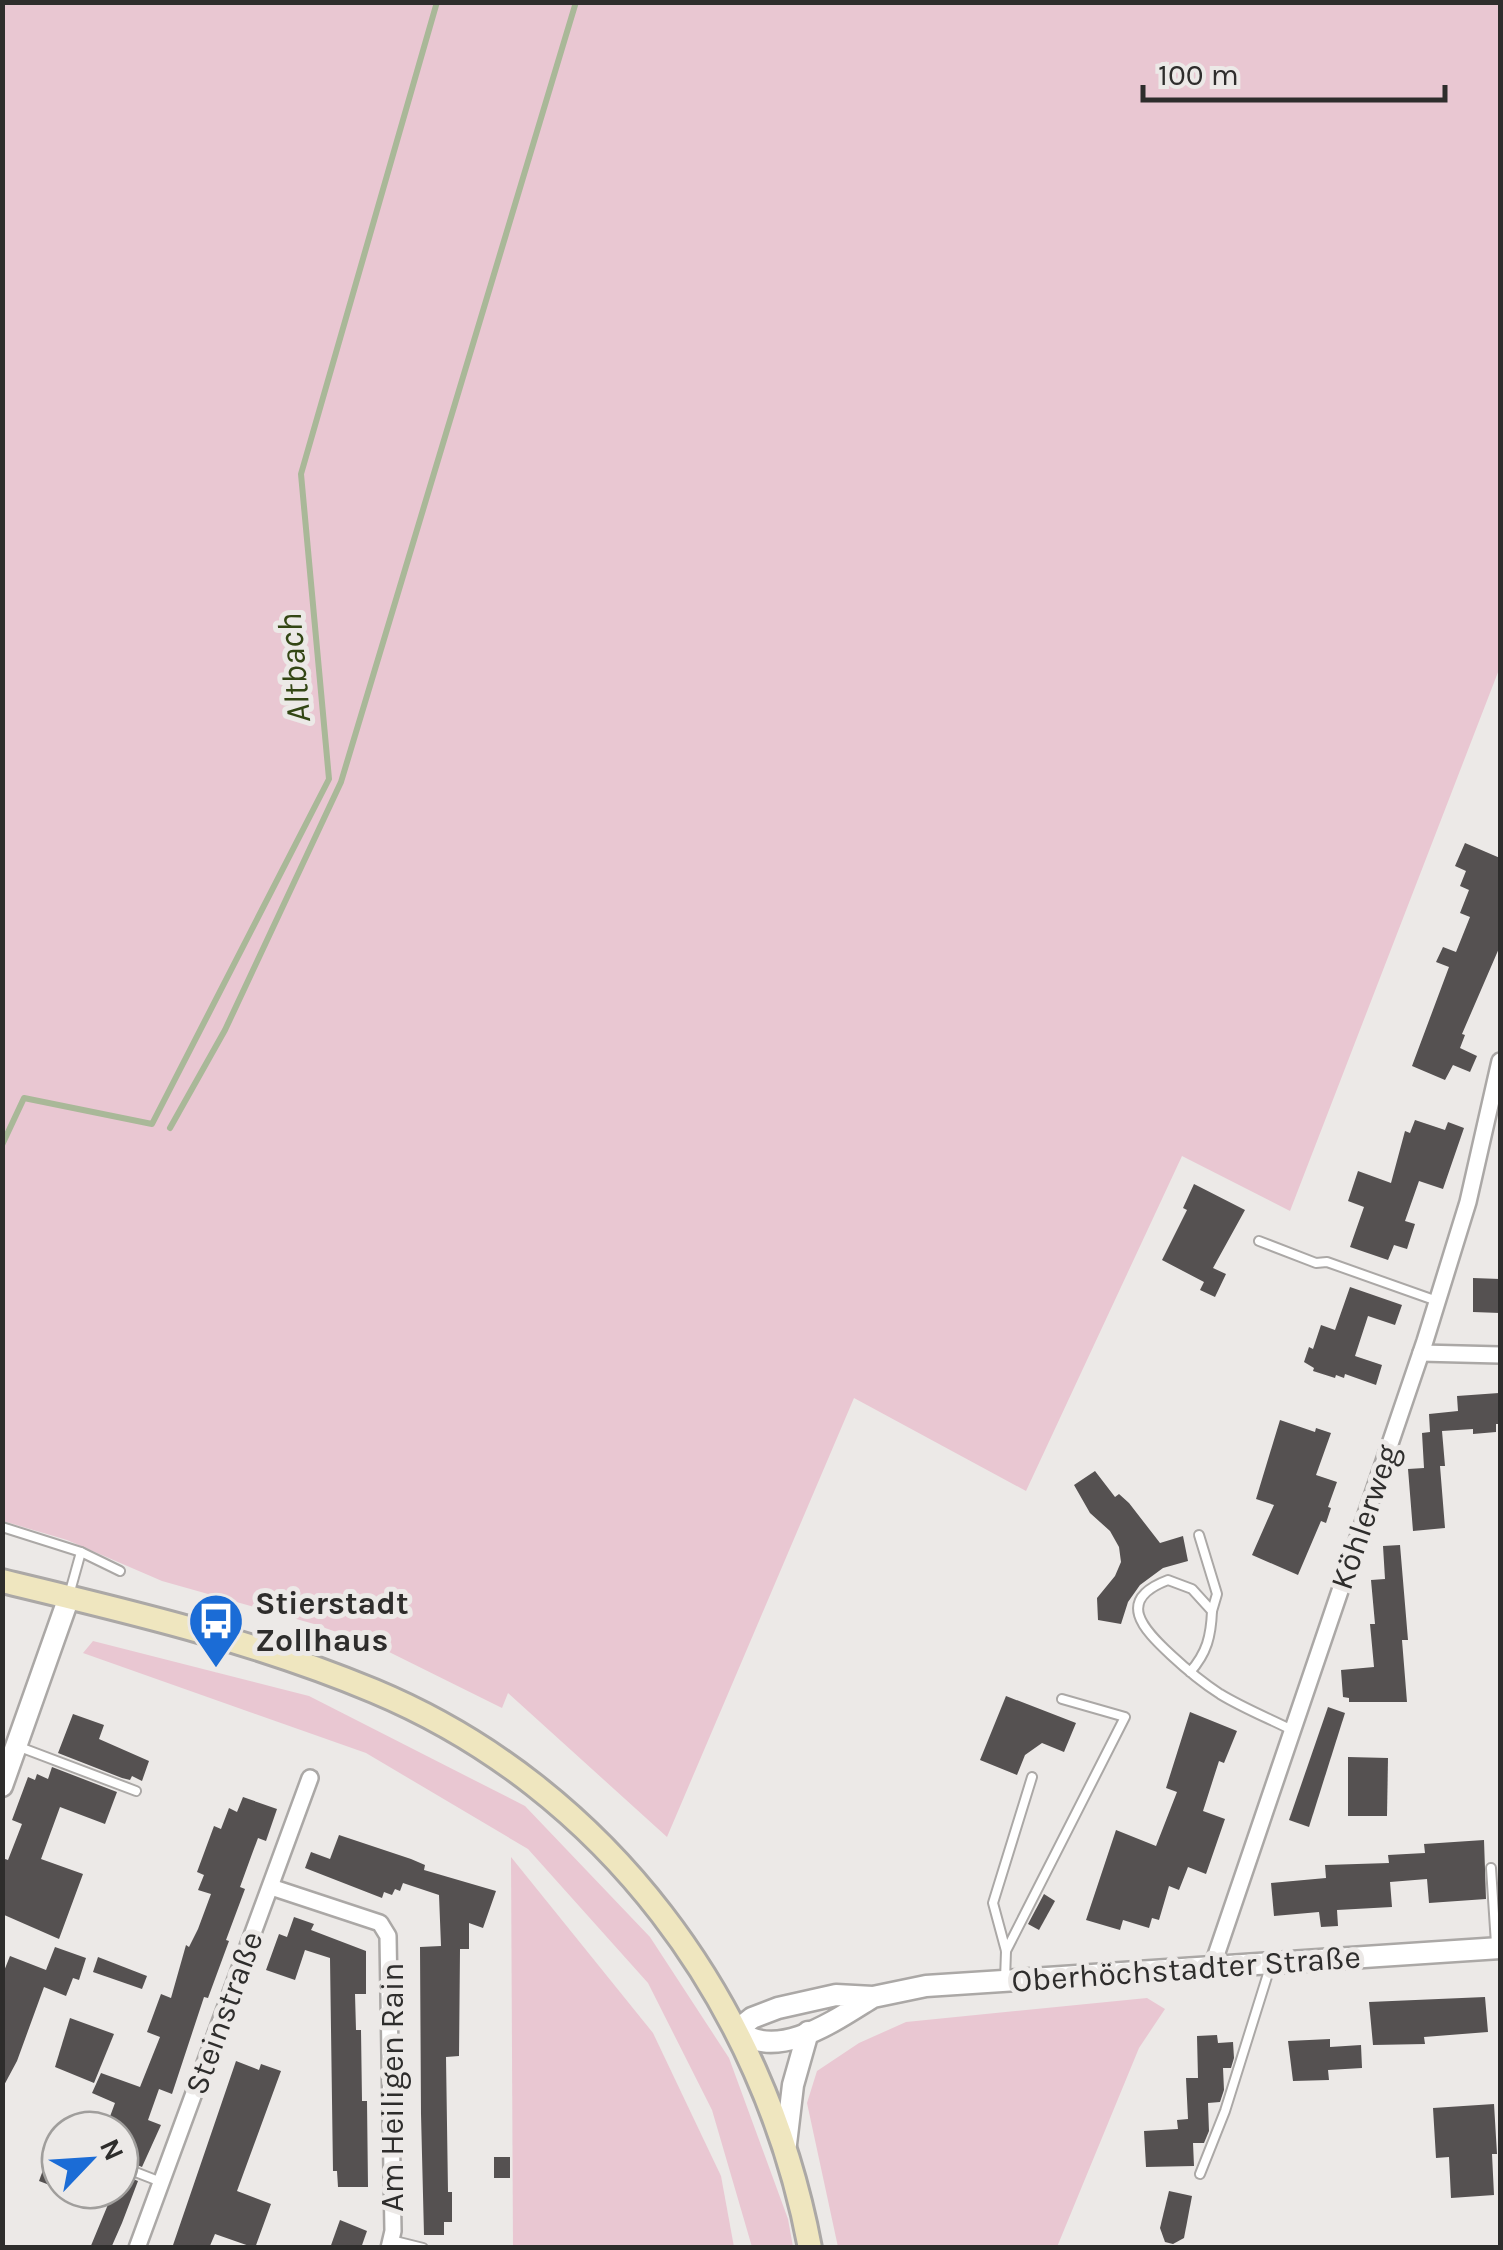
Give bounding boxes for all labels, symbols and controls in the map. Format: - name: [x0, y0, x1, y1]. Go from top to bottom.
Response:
- scale bar: [1143, 40, 1446, 102]
- text: 100 m: [1158, 57, 1239, 93]
- water label: Altbach: [269, 611, 319, 725]
- street label: Köhlerweg: [1323, 1440, 1407, 1594]
- place label: Stierstadt Zollhaus: [255, 1585, 409, 1659]
- bus stop icon: Stierstadt Zollhaus: [186, 1591, 246, 1670]
- street label: Steinstraße: [177, 1926, 271, 2100]
- street label: Oberhöchstadter Straße: [1010, 1938, 1362, 2000]
- street label: Am Heiligen Rain: [374, 1962, 411, 2212]
- north arrow: [40, 2110, 140, 2210]
- text: N: [93, 2134, 131, 2166]

